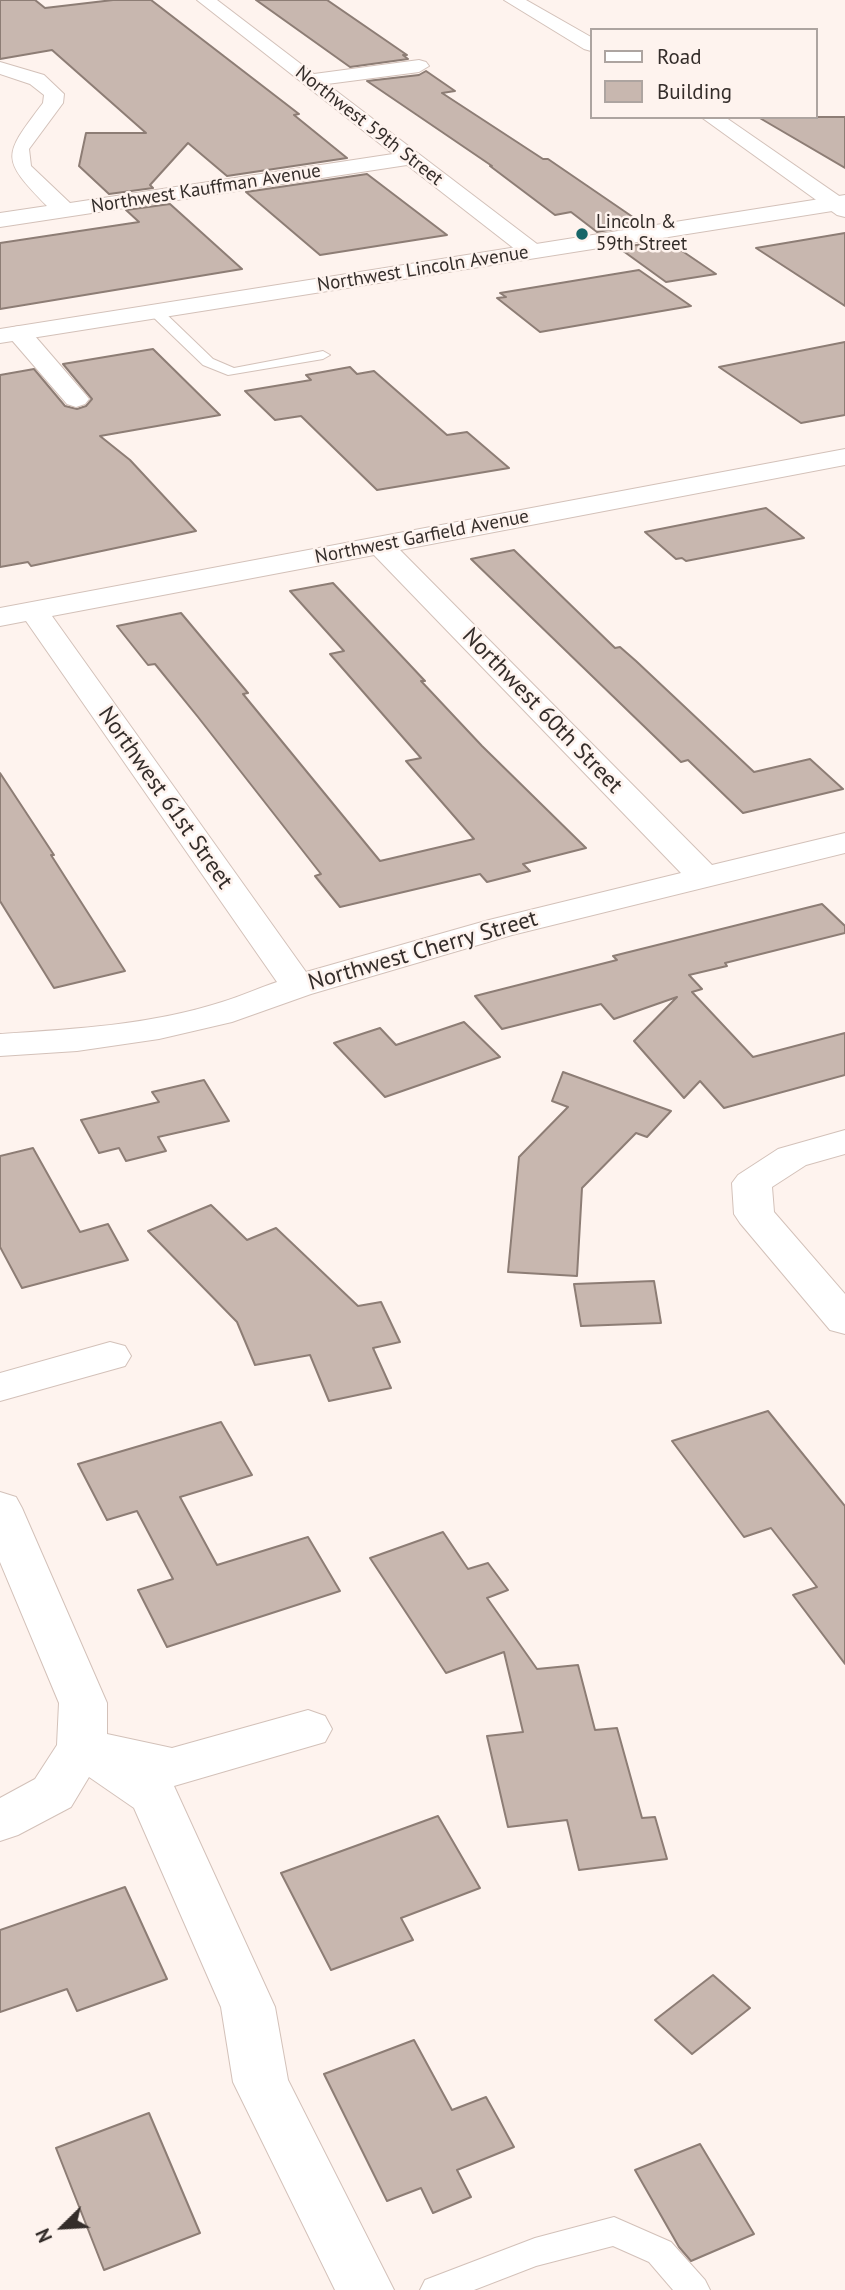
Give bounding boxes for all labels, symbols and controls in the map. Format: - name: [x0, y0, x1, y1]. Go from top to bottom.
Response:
- legend: [590, 28, 817, 119]
- text: Road: [657, 43, 701, 70]
- street label: Northwest 59th Street: [291, 61, 447, 191]
- text: Building: [657, 78, 732, 105]
- street label: Northwest Kauffman Avenue: [90, 160, 322, 218]
- place label: Lincoln & 59th Street: [596, 212, 687, 256]
- marker: Lincoln & 59th Street: [574, 226, 590, 242]
- street label: Northwest Lincoln Avenue: [316, 241, 530, 297]
- street label: Northwest Garfield Avenue: [313, 505, 531, 569]
- street label: Northwest 60th Street: [456, 623, 628, 799]
- street label: Northwest 61st Street: [92, 702, 238, 894]
- street label: Northwest Cherry Street: [305, 905, 541, 997]
- north arrow: [28, 2192, 98, 2262]
- text: N: [30, 2225, 57, 2246]

